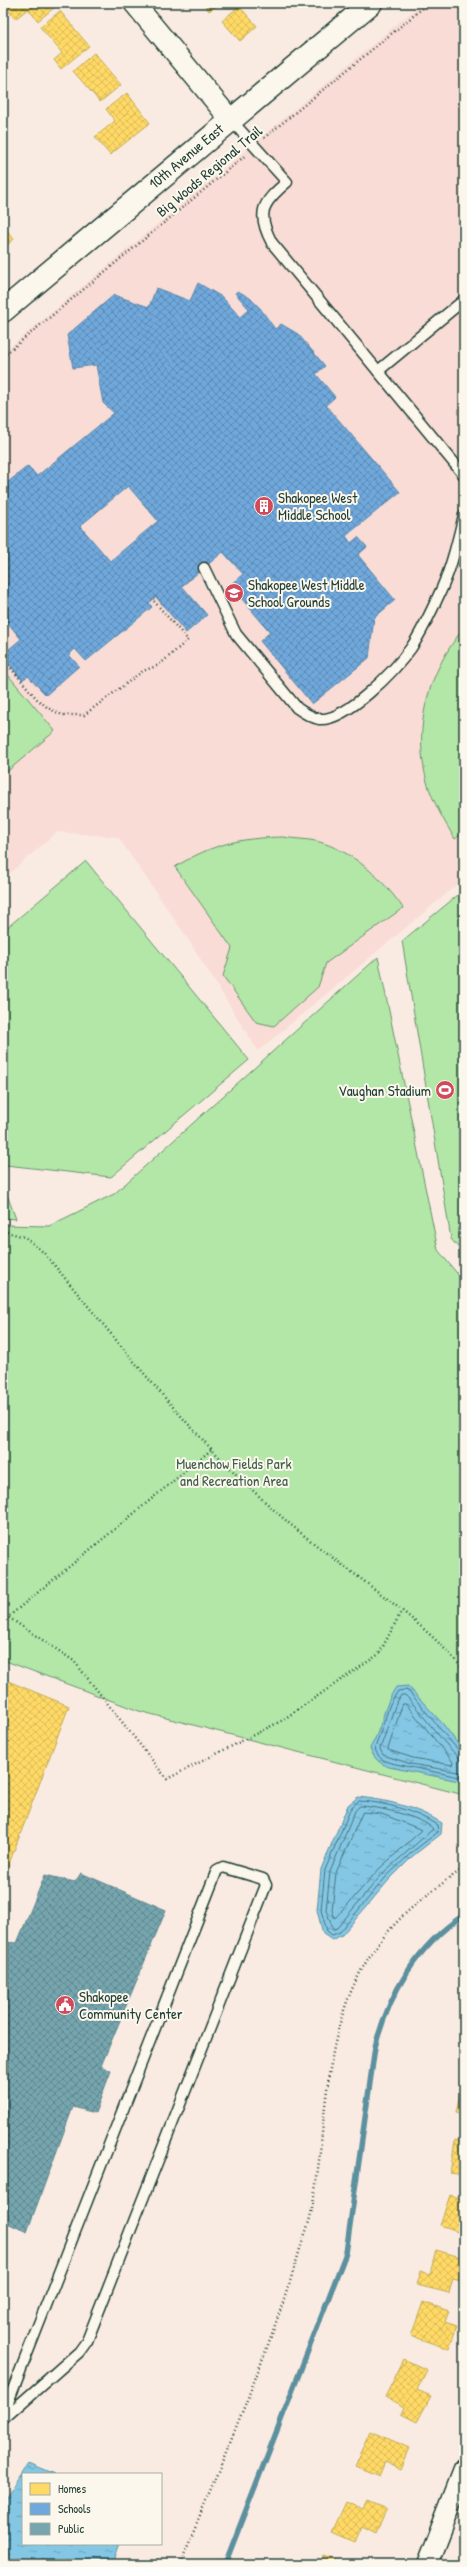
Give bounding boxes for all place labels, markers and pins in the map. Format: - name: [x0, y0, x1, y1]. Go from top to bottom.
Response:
- place label: Shakopee West Middle School: [278, 487, 358, 525]
- building icon: Shakopee West Middle School: [253, 495, 275, 517]
- place label: Shakopee West Middle School Grounds: [248, 574, 365, 612]
- school or university icon: Shakopee West Middle School Grounds: [223, 582, 245, 604]
- sports icon: Vaughan Stadium: [434, 1079, 456, 1101]
- place label: Vaughan Stadium: [338, 1080, 431, 1101]
- place label: Shakopee Community Center: [79, 1986, 183, 2024]
- public building icon: Shakopee Community Center: [54, 1994, 76, 2016]

